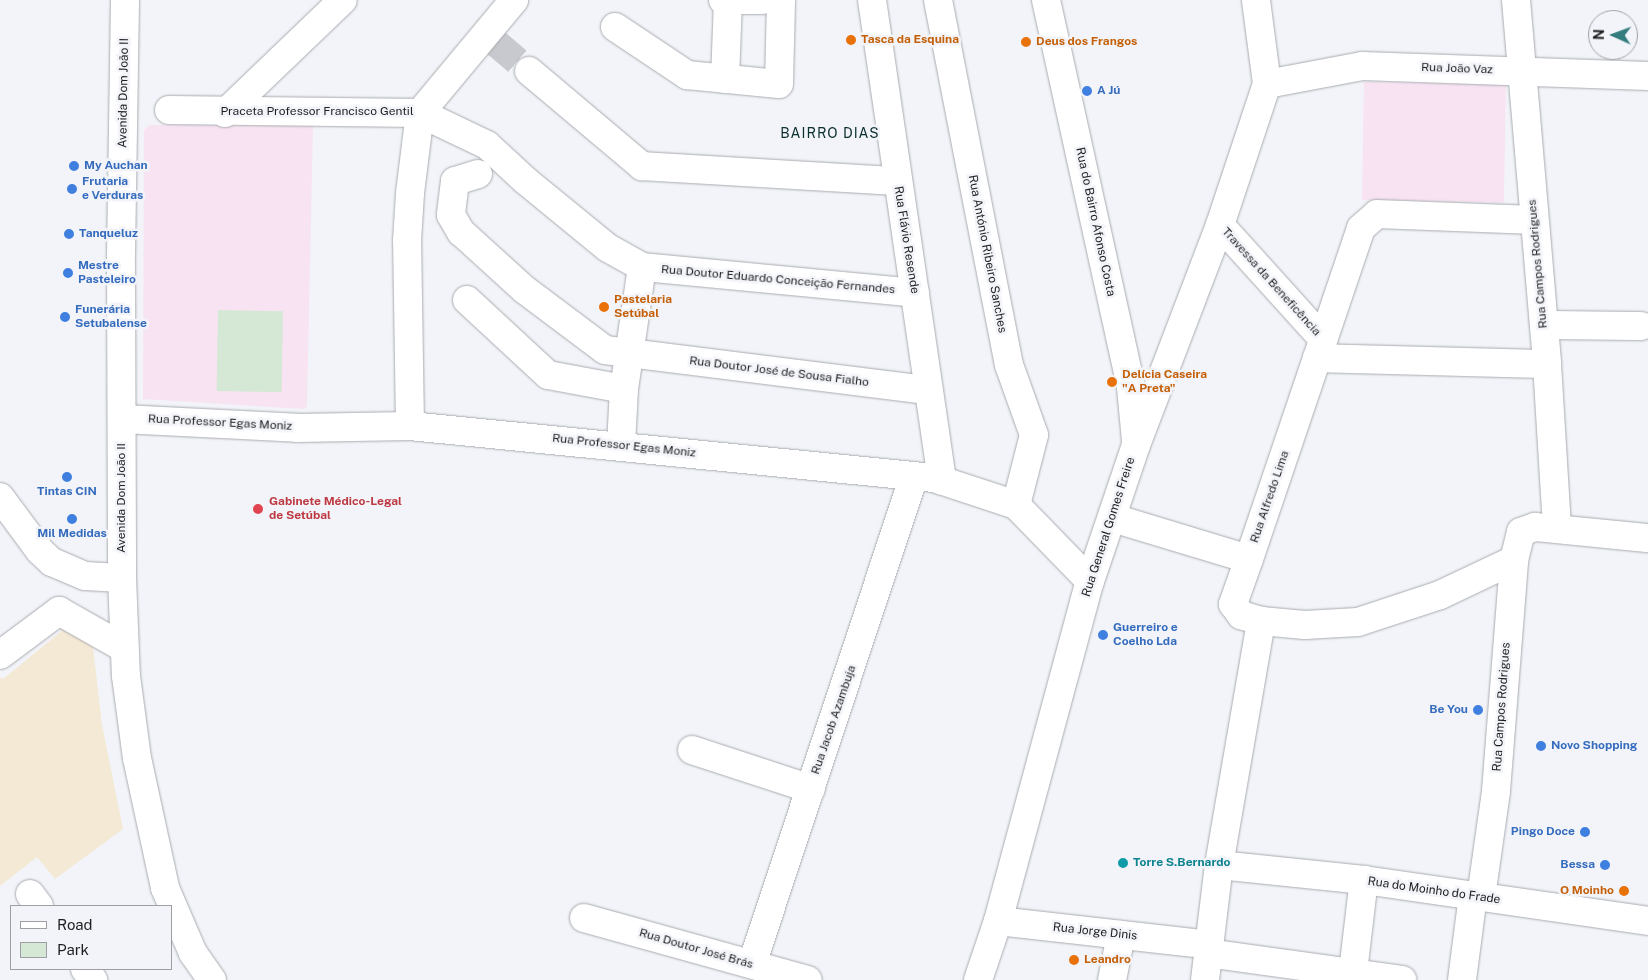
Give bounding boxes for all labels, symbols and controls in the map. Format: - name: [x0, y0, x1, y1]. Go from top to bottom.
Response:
- north arrow: [1588, 10, 1638, 60]
- text: N: [1591, 29, 1607, 40]
- place label: Tasca da Esquina: [861, 33, 959, 47]
- marker: Tasca da Esquina: [845, 34, 857, 46]
- place label: Deus dos Frangos: [1036, 35, 1138, 49]
- marker: Deus dos Frangos: [1020, 36, 1032, 48]
- street label: Avenida Dom João II: [116, 38, 132, 148]
- street label: Rua João Vaz: [1421, 61, 1493, 77]
- place label: A Jú: [1097, 84, 1120, 98]
- marker: A Jú: [1081, 85, 1093, 97]
- street label: Praceta Professor Francisco Gentil: [220, 105, 414, 119]
- district label: BAIRRO DIAS: [779, 125, 881, 141]
- street label: Rua do Bairro Afonso Costa: [1072, 146, 1118, 298]
- place label: My Auchan: [84, 159, 148, 173]
- marker: My Auchan: [68, 160, 80, 172]
- street label: Rua António Ribeiro Sanches: [965, 174, 1009, 334]
- place label: Frutaria e Verduras: [82, 175, 144, 203]
- marker: Frutaria e Verduras: [66, 183, 78, 195]
- street label: Rua Flávio Resende: [890, 185, 922, 295]
- street label: Rua Campos Rodrigues: [1525, 199, 1551, 329]
- street label: Travessa da Beneficência: [1218, 225, 1324, 339]
- place label: Tanqueluz: [79, 227, 138, 241]
- marker: Tanqueluz: [63, 228, 75, 240]
- place label: Mestre Pasteleiro: [78, 259, 136, 287]
- street label: Rua Doutor Eduardo Conceição Fernandes: [660, 263, 896, 297]
- marker: Mestre Pasteleiro: [62, 267, 74, 279]
- place label: Pastelaria Setúbal: [614, 293, 672, 321]
- marker: Pastelaria Setúbal: [598, 301, 610, 313]
- place label: Funerária Setubalense: [75, 303, 147, 331]
- marker: Funerária Setubalense: [59, 311, 71, 323]
- street label: Rua Doutor José de Sousa Fialho: [688, 354, 870, 390]
- place label: Delícia Caseira "A Preta": [1122, 368, 1207, 396]
- marker: Delícia Caseira "A Preta": [1106, 376, 1118, 388]
- street label: Rua Professor Egas Moniz: [148, 412, 292, 434]
- street label: Rua Professor Egas Moniz: [551, 431, 697, 461]
- street label: Avenida Dom João II: [115, 443, 129, 553]
- street label: Rua Alfredo Lima: [1248, 449, 1292, 545]
- street label: Rua General Gomes Freire: [1080, 455, 1138, 599]
- marker: Tintas CIN: [61, 471, 73, 483]
- place label: Tintas CIN: [37, 485, 97, 499]
- place label: Gabinete Médico-Legal de Setúbal: [269, 495, 402, 523]
- marker: Gabinete Médico-Legal de Setúbal: [251, 502, 265, 516]
- marker: Mil Medidas: [66, 513, 78, 525]
- place label: Mil Medidas: [37, 527, 107, 541]
- place label: Guerreiro e Coelho Lda: [1113, 621, 1178, 649]
- marker: Guerreiro e Coelho Lda: [1097, 629, 1109, 641]
- street label: Rua Campos Rodrigues: [1490, 642, 1514, 772]
- street label: Rua Jacob Azambuja: [809, 664, 859, 776]
- place label: Be You: [1429, 703, 1468, 717]
- marker: Be You: [1472, 704, 1484, 716]
- place label: Novo Shopping: [1551, 739, 1637, 753]
- marker: Novo Shopping: [1535, 740, 1547, 752]
- place label: Pingo Doce: [1511, 825, 1575, 839]
- marker: Pingo Doce: [1579, 826, 1591, 838]
- place label: Torre S.Bernardo: [1133, 856, 1231, 870]
- marker: Torre S.Bernardo: [1117, 857, 1129, 869]
- place label: Bessa: [1560, 858, 1595, 872]
- marker: Bessa: [1599, 859, 1611, 871]
- street label: Rua do Moinho do Frade: [1366, 875, 1502, 907]
- place label: O Moinho: [1560, 884, 1614, 898]
- marker: O Moinho: [1618, 885, 1630, 897]
- legend: [10, 905, 172, 970]
- text: Road: [57, 916, 93, 933]
- street label: Rua Jorge Dinis: [1052, 920, 1138, 944]
- street label: Rua Doutor José Brás: [637, 926, 755, 972]
- text: Park: [57, 941, 89, 958]
- place label: Leandro: [1084, 953, 1131, 967]
- marker: Leandro: [1068, 954, 1080, 966]

